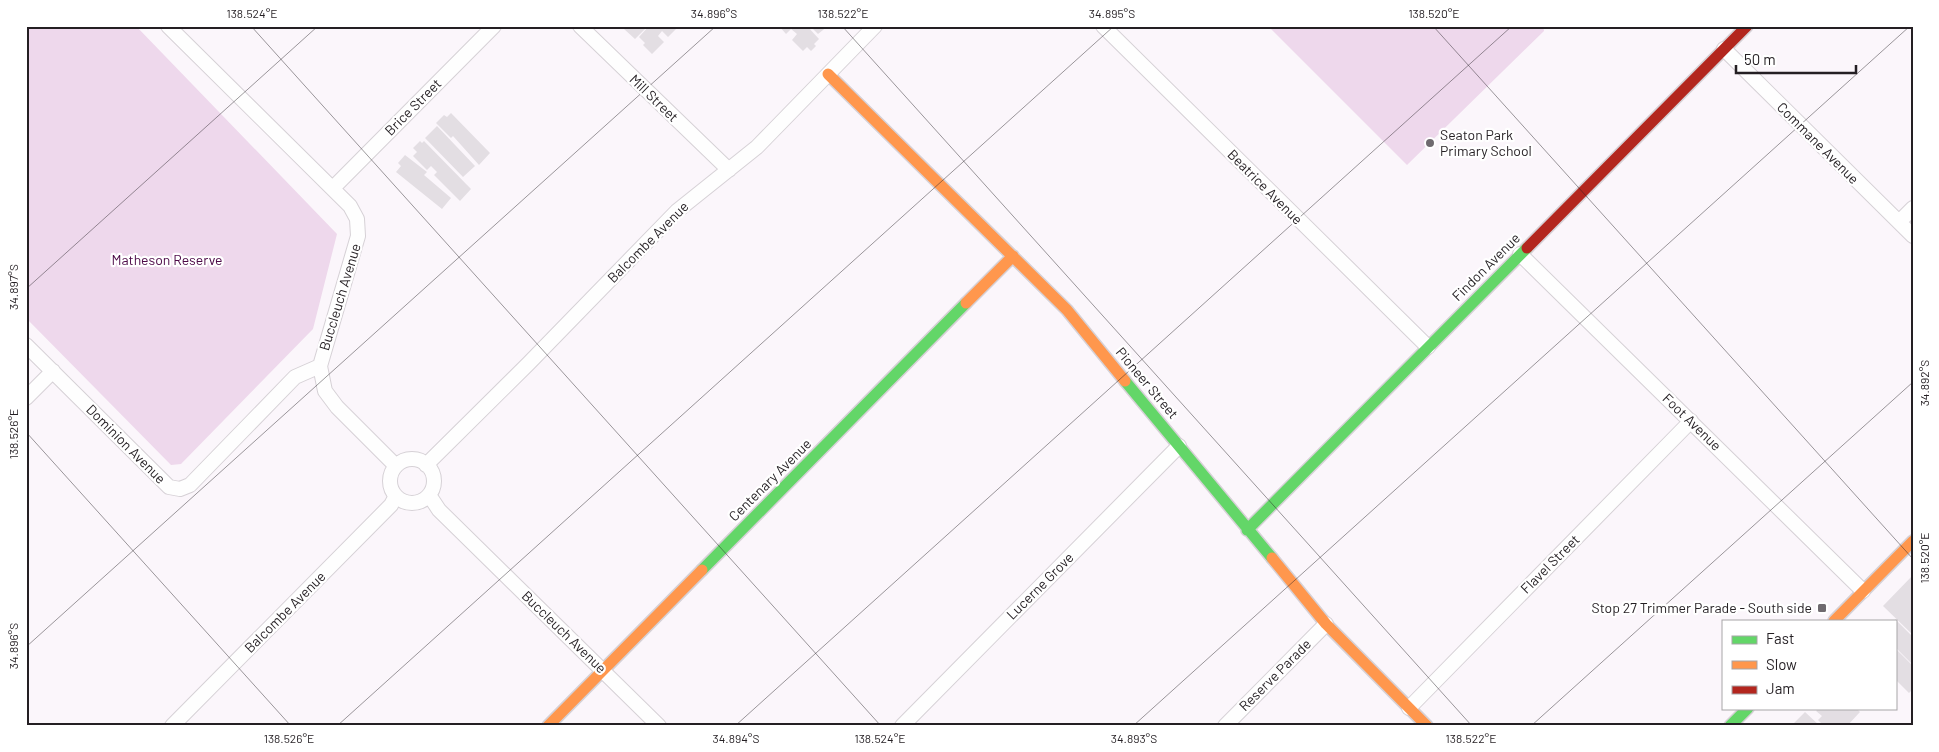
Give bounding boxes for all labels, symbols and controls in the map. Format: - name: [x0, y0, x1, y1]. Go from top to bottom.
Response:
- text: 138.524°E: [226, 6, 278, 20]
- text: 34.896°S: [691, 6, 737, 20]
- text: 138.522°E: [818, 6, 868, 20]
- text: 34.895°S: [1089, 6, 1135, 20]
- text: 138.520°E: [1408, 6, 1460, 20]
- scale bar: [1736, 42, 1856, 74]
- text: 50 m: [1744, 50, 1776, 68]
- street label: Mill Street: [626, 70, 682, 125]
- street label: Brice Street: [381, 75, 445, 139]
- street label: Commane Avenue: [1774, 98, 1863, 187]
- place label: Seaton Park Primary School: [1440, 126, 1532, 159]
- marker: Seaton Park Primary School: [1424, 137, 1436, 149]
- street label: Beatrice Avenue: [1224, 146, 1306, 228]
- street label: Balcombe Avenue: [604, 198, 692, 286]
- street label: Findon Avenue: [1448, 229, 1523, 304]
- street label: Buccleuch Avenue: [315, 241, 364, 352]
- park label: Matheson Reserve: [111, 251, 223, 268]
- text: 34.897°S: [6, 264, 20, 310]
- street label: Pioneer Street: [1113, 344, 1182, 422]
- text: 34.892°S: [1917, 360, 1931, 406]
- street label: Foot Avenue: [1659, 389, 1725, 454]
- street label: Dominion Avenue: [83, 401, 169, 487]
- text: 138.526°E: [6, 409, 20, 459]
- street label: Centenary Avenue: [725, 435, 814, 524]
- street label: Flavel Street: [1517, 531, 1583, 597]
- text: 138.520°E: [1917, 532, 1931, 584]
- street label: Lucerne Grove: [1003, 549, 1077, 623]
- street label: Balcombe Avenue: [241, 568, 329, 656]
- street label: Buccleuch Avenue: [519, 587, 610, 676]
- place label: Stop 27 Trimmer Parade - South side: [1592, 599, 1812, 616]
- marker: Stop 27 Trimmer Parade - South side: [1816, 602, 1828, 614]
- legend: [1722, 620, 1896, 710]
- text: 34.896°S: [6, 623, 20, 669]
- text: Fast: [1766, 629, 1794, 647]
- street label: Reserve Parade: [1235, 635, 1314, 714]
- text: Slow: [1766, 655, 1797, 673]
- text: Jam: [1766, 679, 1795, 697]
- text: 138.526°E: [264, 731, 314, 745]
- text: 34.894°S: [713, 731, 759, 745]
- text: 138.524°E: [854, 731, 906, 745]
- text: 34.893°S: [1111, 731, 1157, 745]
- text: 138.522°E: [1446, 731, 1496, 745]

